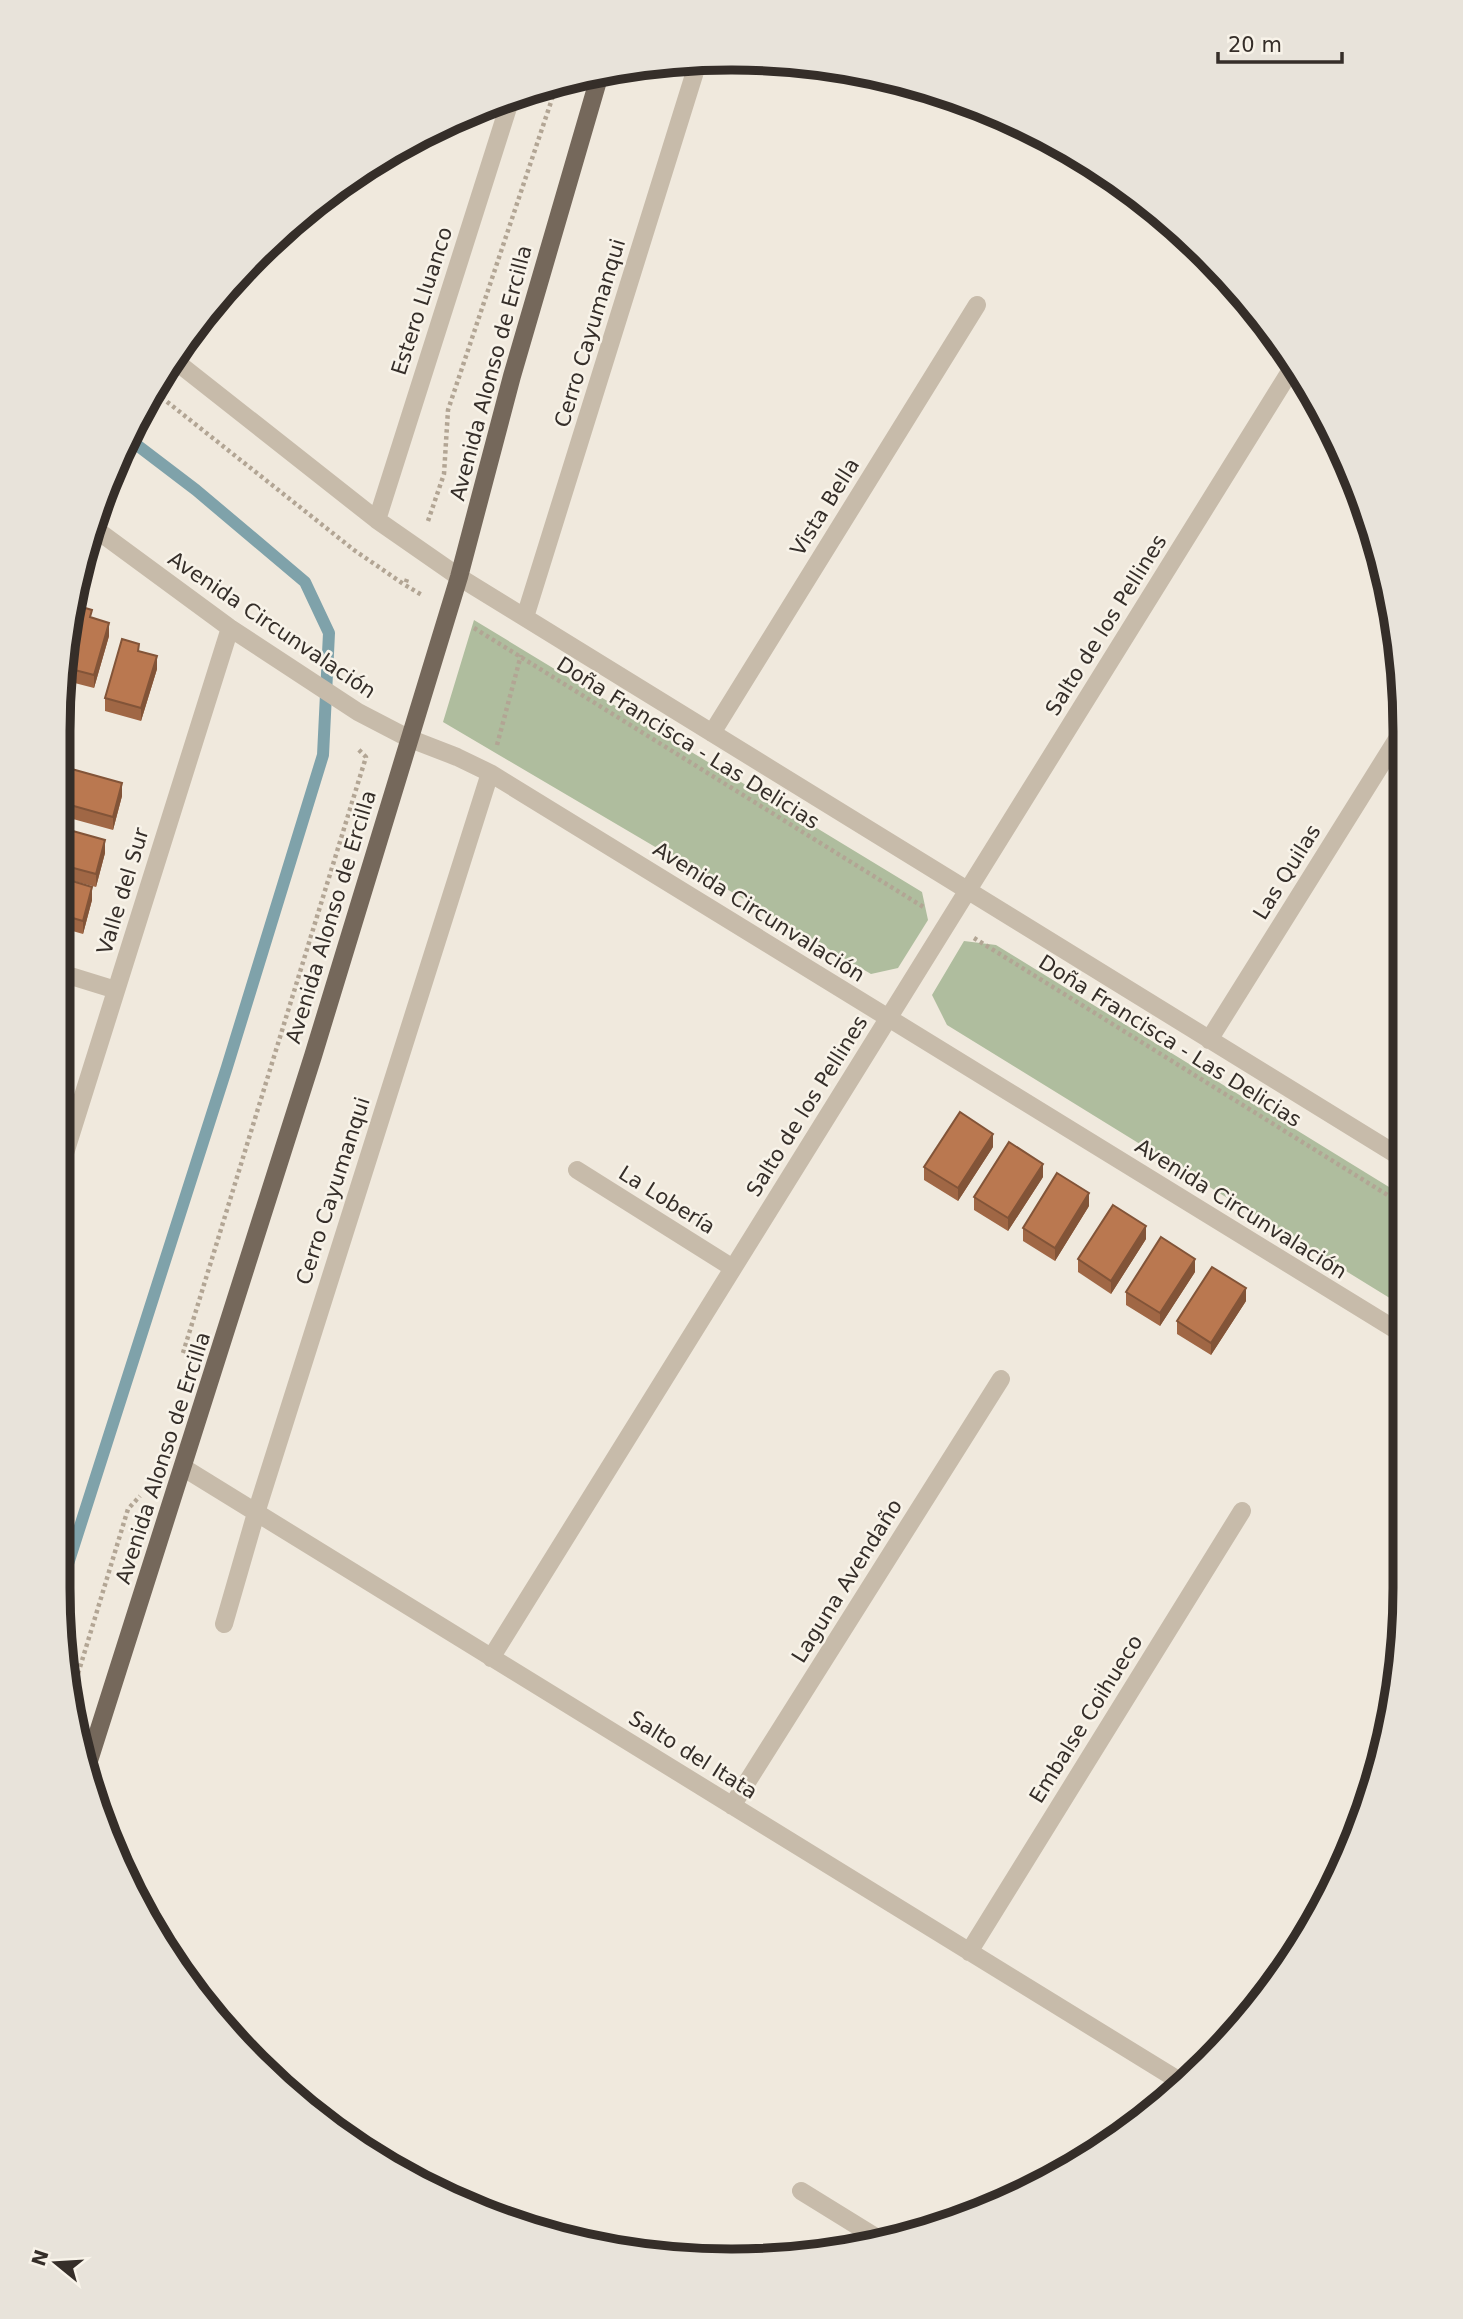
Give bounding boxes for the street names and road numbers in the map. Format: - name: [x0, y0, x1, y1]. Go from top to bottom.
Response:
- street label: Estero Lluanco: [387, 224, 457, 378]
- street label: Cerro Cayumanqui: [550, 236, 630, 430]
- street label: Avenida Alonso de Ercilla: [445, 243, 537, 503]
- street label: Vista Bella: [786, 454, 864, 560]
- street label: Salto de los Pellines: [1041, 530, 1171, 720]
- street label: Avenida Circunvalación: [164, 547, 380, 703]
- street label: Doña Francisca - Las Delicias: [552, 652, 824, 834]
- street label: Avenida Alonso de Ercilla: [281, 787, 381, 1047]
- street label: Las Quilas: [1248, 820, 1326, 924]
- street label: Valle del Sur: [92, 825, 154, 957]
- street label: Avenida Circunvalación: [649, 837, 869, 987]
- street label: Doña Francisca - Las Delicias: [1034, 950, 1306, 1132]
- street label: Salto de los Pellines: [742, 1011, 872, 1201]
- street label: Cerro Cayumanqui: [291, 1094, 375, 1288]
- street label: Avenida Circunvalación: [1131, 1134, 1351, 1284]
- street label: La Lobería: [614, 1161, 720, 1239]
- street label: Avenida Alonso de Ercilla: [111, 1329, 215, 1587]
- street label: Laguna Avendaño: [787, 1495, 907, 1667]
- street label: Embalse Coihueco: [1025, 1631, 1147, 1807]
- street label: Salto del Itata: [624, 1706, 762, 1804]

